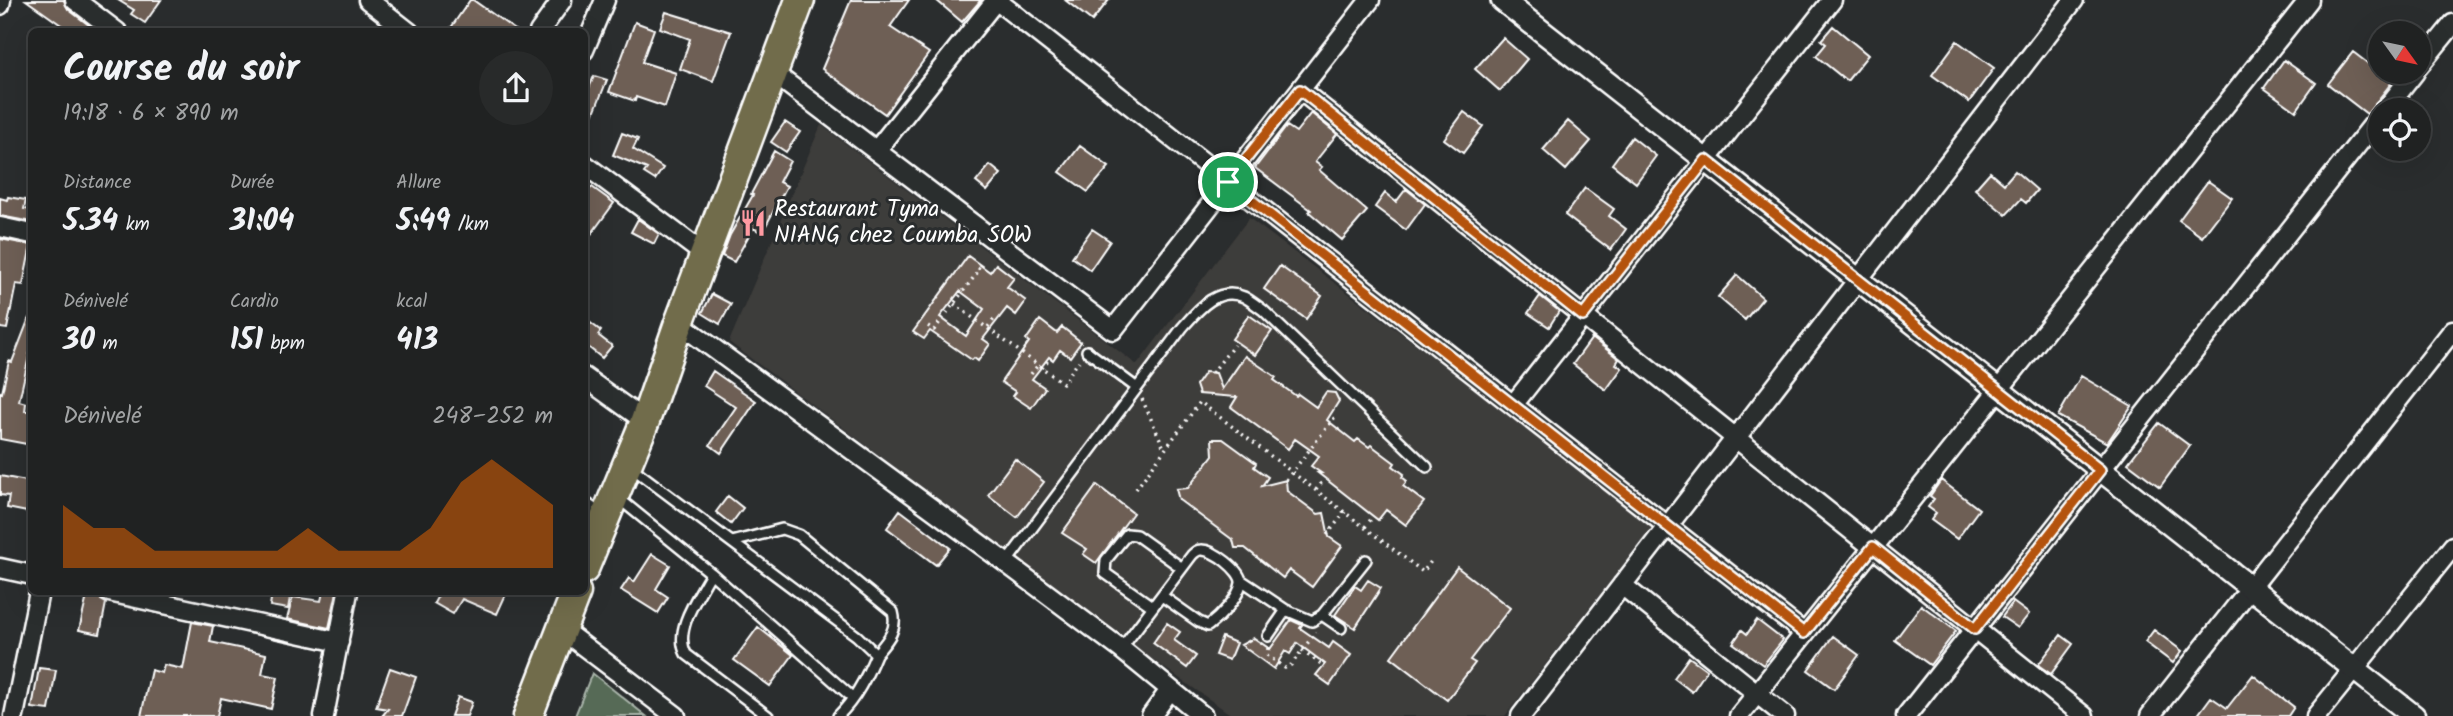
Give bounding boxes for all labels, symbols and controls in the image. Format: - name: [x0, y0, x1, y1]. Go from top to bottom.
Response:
- north arrow: [2368, 21, 2431, 84]
- map controls: [2368, 21, 2431, 161]
- text: Course du soir: [63, 40, 299, 100]
- button: share: [479, 51, 553, 125]
- text: 19:18 · 6 × 890 m: [63, 96, 239, 132]
- button: locate: [2368, 98, 2431, 161]
- pin: [1198, 152, 1258, 212]
- icon: arrive: [1209, 163, 1247, 201]
- text: Distance: [63, 168, 131, 198]
- text: Durée: [230, 168, 274, 198]
- text: Allure: [396, 168, 441, 198]
- place label: Restaurant Tyma NIANG chez Coumba SOW: [774, 192, 1032, 254]
- text: 5.34: [63, 198, 118, 246]
- text: 31:04: [230, 198, 294, 246]
- text: 5:49: [396, 198, 450, 246]
- restaurant icon: Restaurant Tyma NIANG chez Coumba SOW: [738, 208, 768, 238]
- text: km: [118, 210, 150, 240]
- text: /km: [450, 210, 489, 240]
- text: Dénivelé: [63, 287, 128, 317]
- text: Cardio: [230, 287, 279, 317]
- text: kcal: [396, 287, 427, 317]
- text: 30: [63, 317, 95, 365]
- text: 151: [230, 317, 263, 365]
- text: 413: [396, 317, 438, 365]
- text: m: [95, 329, 118, 359]
- text: bpm: [263, 329, 305, 359]
- text: Dénivelé: [63, 399, 141, 435]
- text: 248–252 m: [432, 399, 553, 435]

